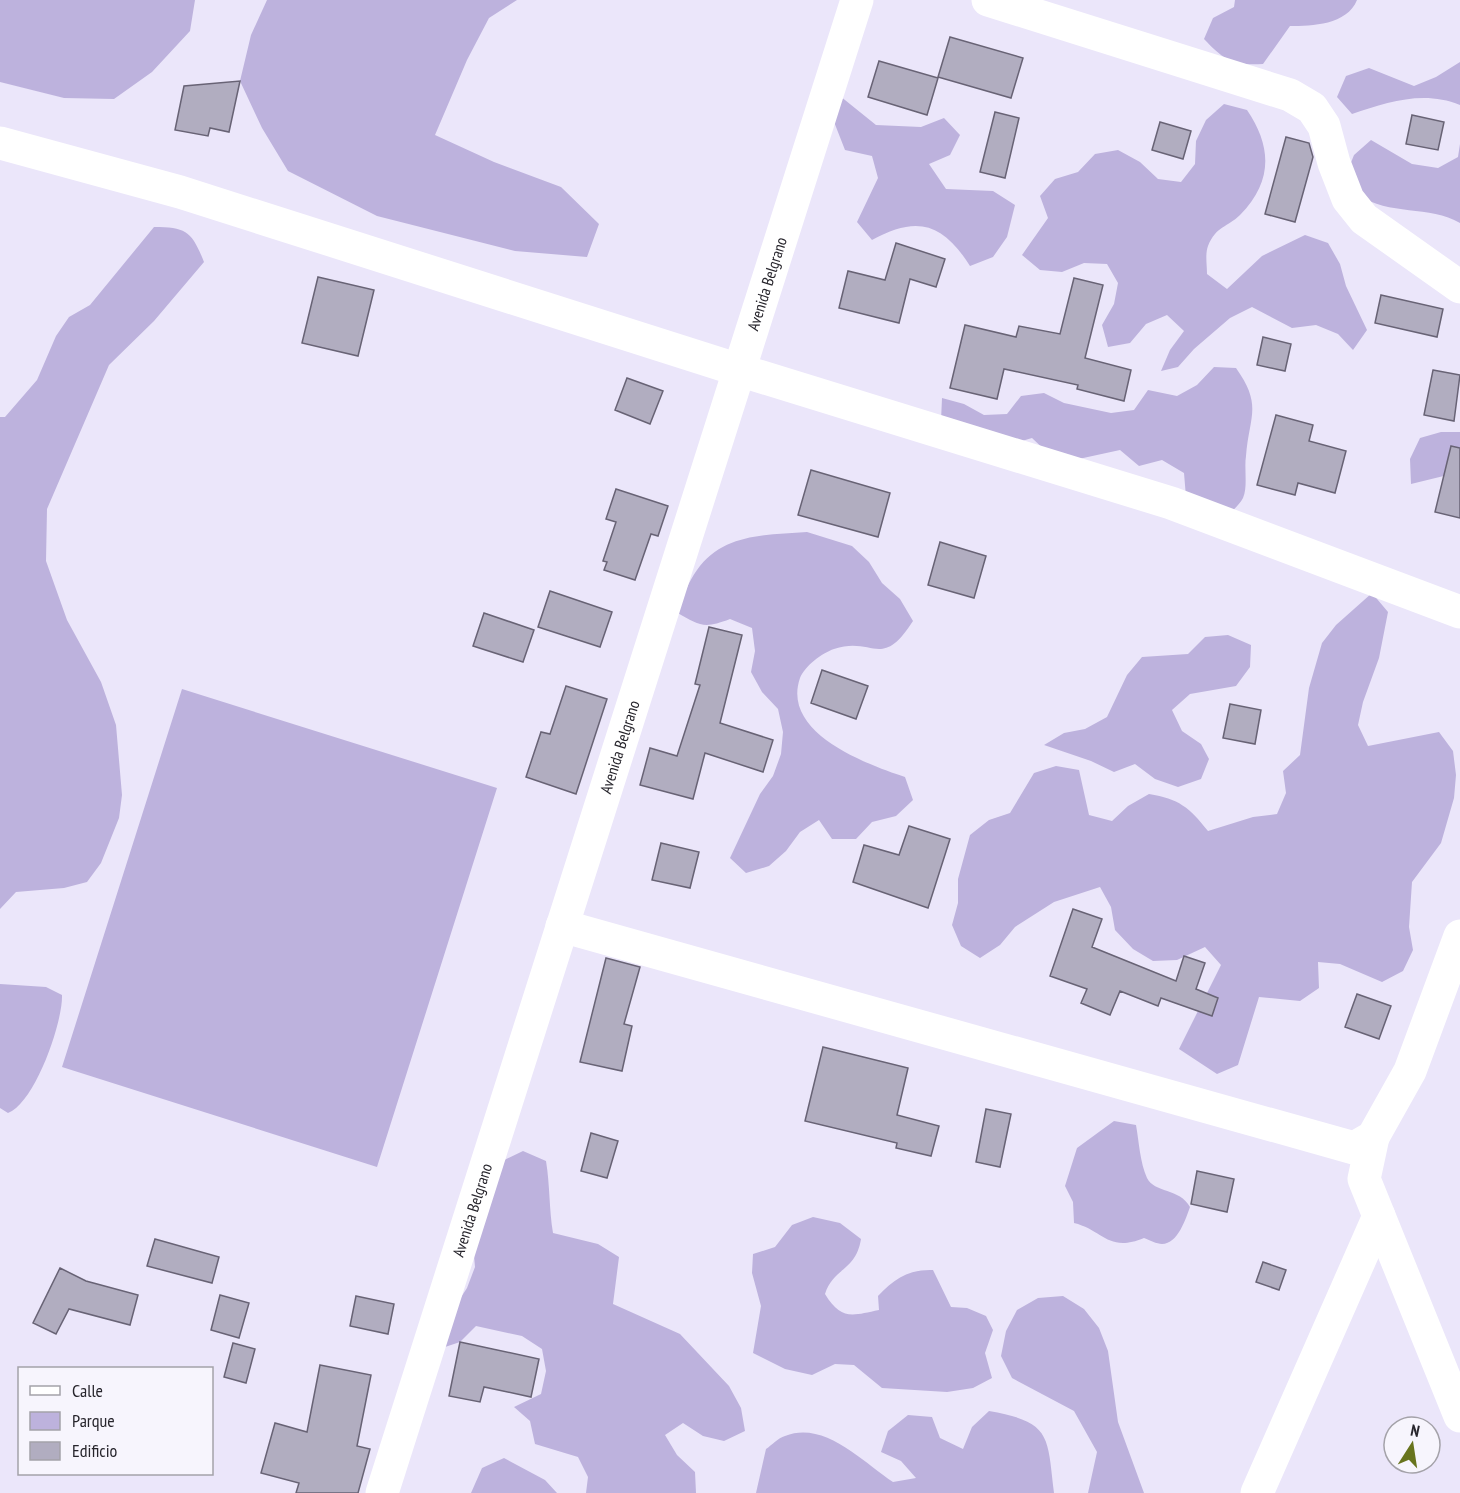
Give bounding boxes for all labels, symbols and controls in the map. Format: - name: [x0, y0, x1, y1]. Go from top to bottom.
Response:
- street label: Avenida Belgrano: [743, 235, 791, 333]
- street label: Avenida Belgrano: [595, 698, 644, 796]
- street label: Avenida Belgrano: [448, 1161, 496, 1259]
- legend: [18, 1367, 213, 1475]
- text: Calle: [72, 1379, 103, 1402]
- text: Parque: [72, 1409, 115, 1432]
- north arrow: [1382, 1415, 1442, 1475]
- text: N: [1409, 1420, 1421, 1441]
- text: Edificio: [72, 1439, 118, 1462]

